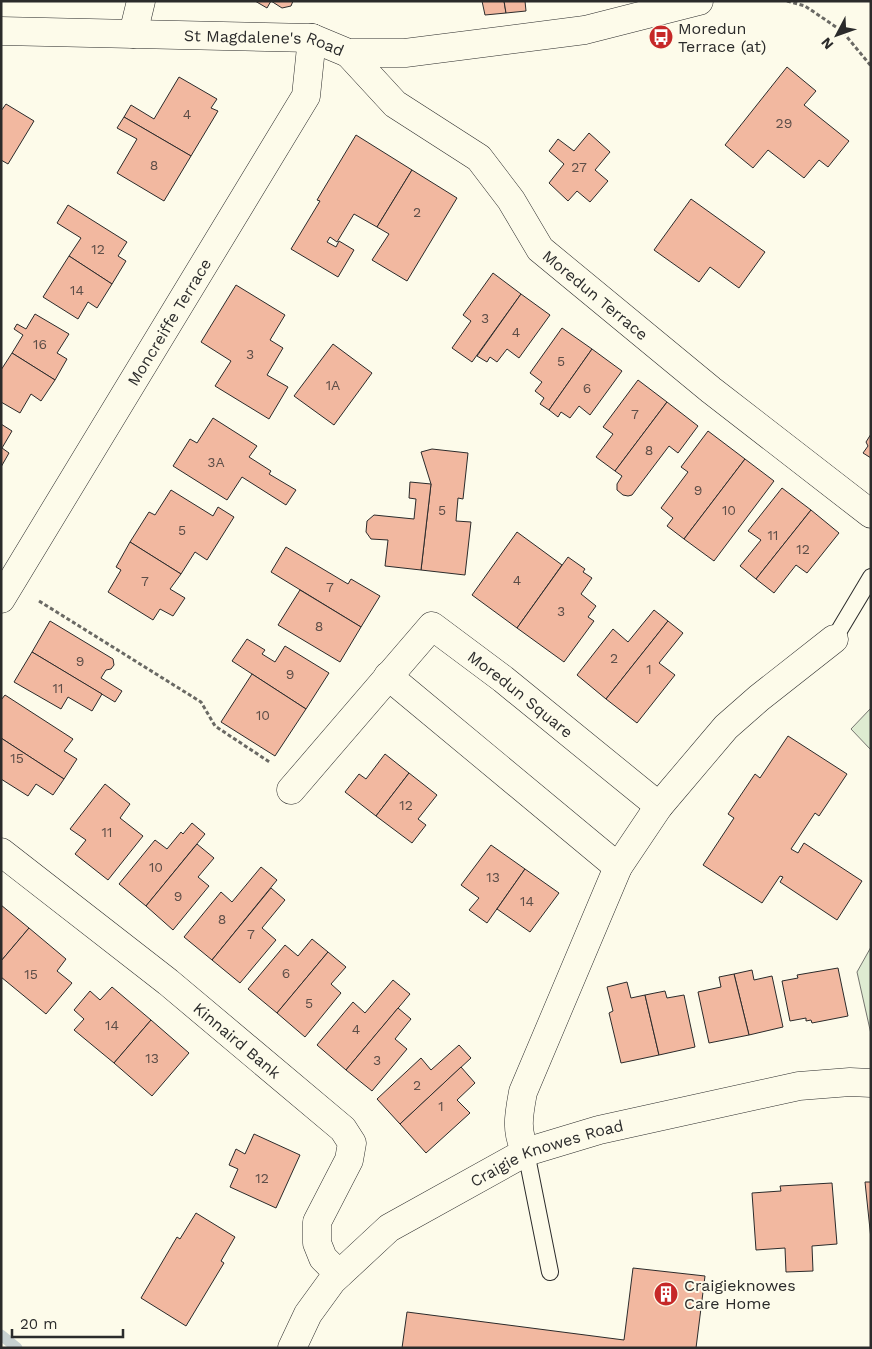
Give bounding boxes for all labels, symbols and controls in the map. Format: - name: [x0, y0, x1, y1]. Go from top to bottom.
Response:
- north arrow: [812, 10, 862, 60]
- place label: Moredun Terrace (at): [678, 19, 766, 56]
- bus stop icon: Moredun Terrace (at): [648, 24, 674, 50]
- street label: St Magdalene's Road: [184, 26, 347, 60]
- text: N: [818, 34, 837, 53]
- house number: 4: [183, 106, 191, 122]
- house number: 29: [776, 115, 792, 131]
- house number: 8: [150, 157, 158, 173]
- house number: 27: [571, 159, 587, 175]
- house number: 2: [413, 204, 421, 220]
- house number: 12: [91, 241, 105, 257]
- street label: Moredun Terrace: [539, 246, 652, 344]
- street label: Moncreiffe Terrace: [124, 255, 215, 389]
- house number: 14: [70, 282, 84, 298]
- house number: 3: [481, 310, 489, 326]
- house number: 4: [512, 324, 520, 340]
- house number: 16: [33, 336, 47, 352]
- house number: 3: [246, 346, 254, 362]
- house number: 5: [557, 353, 565, 369]
- house number: 1A: [326, 377, 340, 393]
- house number: 6: [583, 380, 591, 396]
- house number: 7: [631, 406, 639, 422]
- house number: 8: [645, 442, 653, 458]
- house number: 3A: [207, 454, 225, 470]
- house number: 9: [694, 482, 702, 498]
- house number: 5: [438, 502, 446, 518]
- house number: 10: [722, 502, 736, 518]
- house number: 5: [178, 522, 186, 538]
- house number: 11: [768, 527, 778, 543]
- house number: 12: [796, 541, 810, 557]
- house number: 4: [513, 572, 521, 588]
- house number: 7: [141, 573, 149, 589]
- house number: 7: [326, 579, 334, 595]
- house number: 3: [557, 603, 565, 619]
- house number: 8: [315, 618, 323, 634]
- street label: Moredun Square: [464, 647, 577, 742]
- house number: 2: [610, 650, 618, 666]
- house number: 9: [76, 653, 84, 669]
- house number: 1: [646, 661, 652, 677]
- house number: 9: [286, 666, 294, 682]
- house number: 11: [53, 680, 63, 696]
- house number: 10: [256, 707, 270, 723]
- house number: 15: [10, 750, 24, 766]
- house number: 12: [399, 797, 413, 813]
- house number: 11: [102, 824, 112, 840]
- house number: 10: [149, 859, 163, 875]
- house number: 13: [486, 869, 500, 885]
- house number: 9: [174, 888, 182, 904]
- house number: 14: [520, 893, 534, 909]
- house number: 8: [218, 911, 226, 927]
- house number: 7: [247, 926, 255, 942]
- house number: 6: [282, 965, 290, 981]
- house number: 15: [24, 966, 38, 982]
- house number: 5: [305, 995, 313, 1011]
- street label: Kinnaird Bank: [189, 998, 284, 1083]
- house number: 14: [105, 1017, 119, 1033]
- house number: 4: [352, 1021, 360, 1037]
- house number: 13: [145, 1050, 159, 1066]
- house number: 3: [373, 1052, 381, 1068]
- house number: 2: [413, 1077, 421, 1093]
- house number: 1: [438, 1098, 444, 1114]
- street label: Craigie Knowes Road: [467, 1116, 625, 1191]
- house number: 12: [255, 1170, 269, 1186]
- place label: Craigieknowes Care Home: [684, 1276, 796, 1313]
- building icon: Craigieknowes Care Home: [653, 1281, 679, 1307]
- scale bar: [12, 1306, 124, 1338]
- text: 20 m: [20, 1315, 58, 1333]

